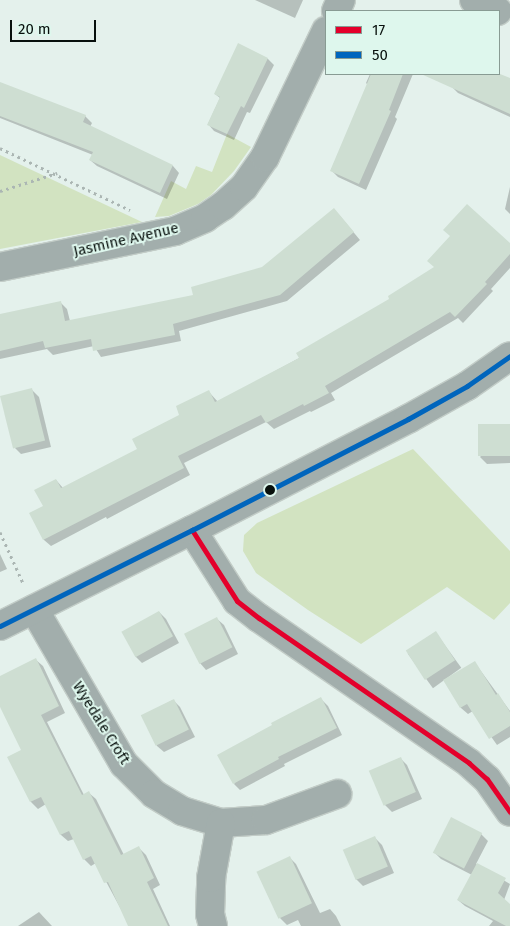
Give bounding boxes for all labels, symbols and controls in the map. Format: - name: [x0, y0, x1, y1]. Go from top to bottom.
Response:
- scale bar: [12, 10, 99, 42]
- legend: [325, 10, 500, 75]
- text: 20 m: [18, 20, 51, 38]
- text: 17: [372, 21, 385, 39]
- text: 50: [372, 46, 388, 64]
- street label: Jasmine Avenue: [72, 219, 180, 261]
- unlabelled marker: [265, 485, 275, 495]
- street label: Wyedale Croft: [68, 678, 134, 768]

